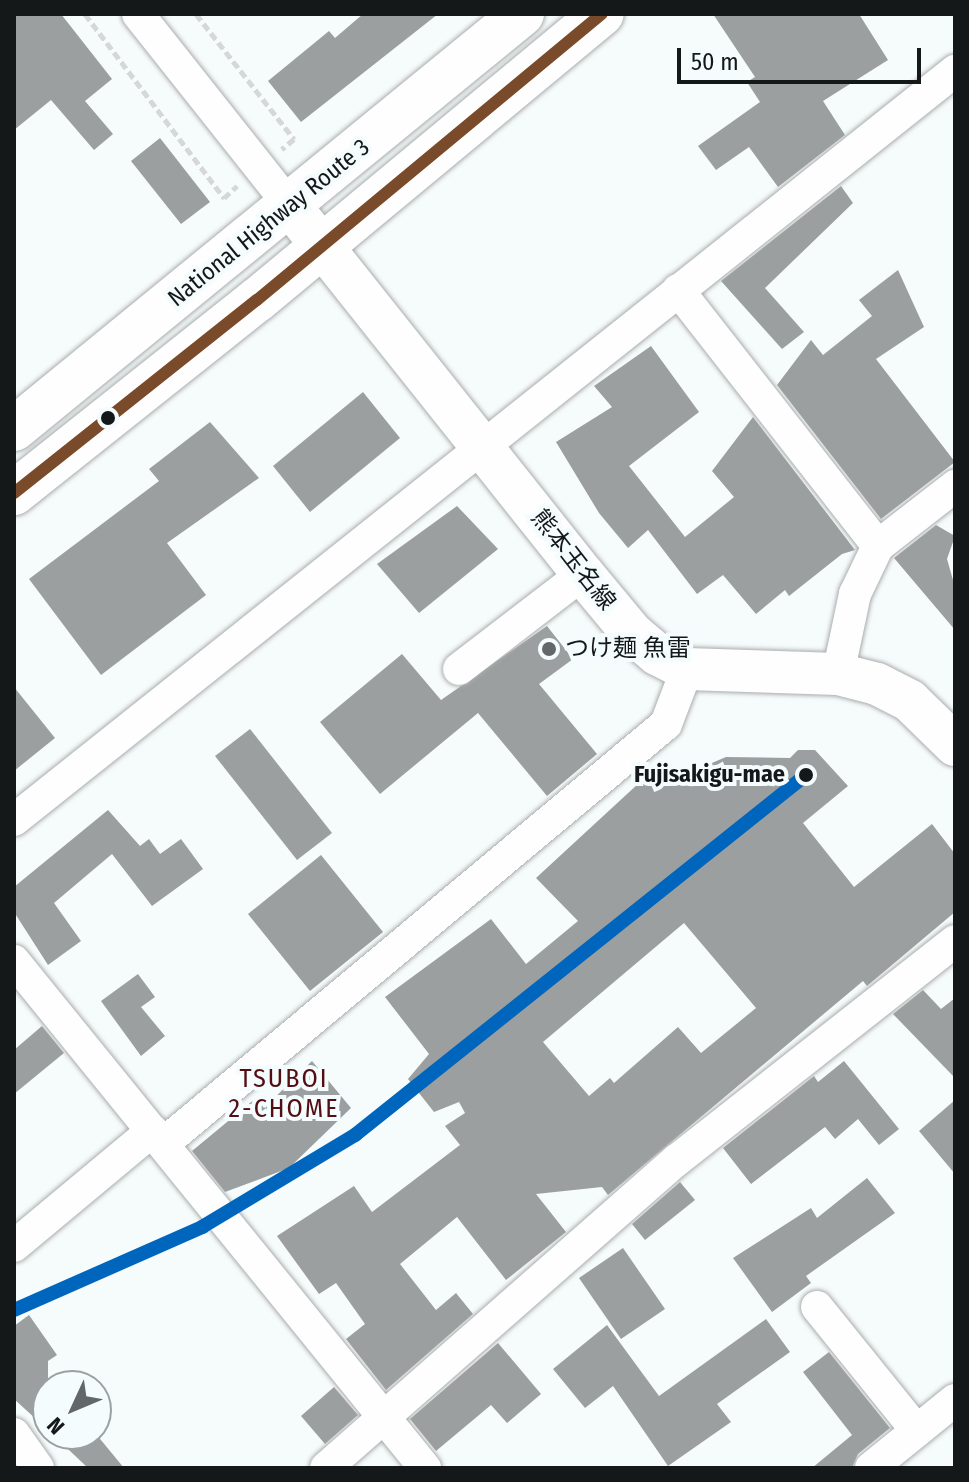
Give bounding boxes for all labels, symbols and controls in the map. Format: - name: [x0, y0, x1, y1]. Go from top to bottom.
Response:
- scale bar: [681, 32, 925, 82]
- text: 50 m: [691, 48, 739, 76]
- street label: National Highway Route 3: [163, 133, 375, 313]
- unlabelled marker: [100, 410, 116, 426]
- street label: 熊本玉名線: [525, 504, 621, 616]
- place label: つけ麺 魚雷: [565, 635, 691, 663]
- marker: つけ麺 魚雷: [540, 640, 558, 658]
- place label: Fujisakigu-mae: [634, 761, 785, 789]
- marker: Fujisakigu-mae: [792, 761, 820, 789]
- district label: TSUBOI 2-CHOME: [229, 1063, 339, 1124]
- north arrow: [32, 1370, 112, 1450]
- text: N: [42, 1412, 70, 1440]

